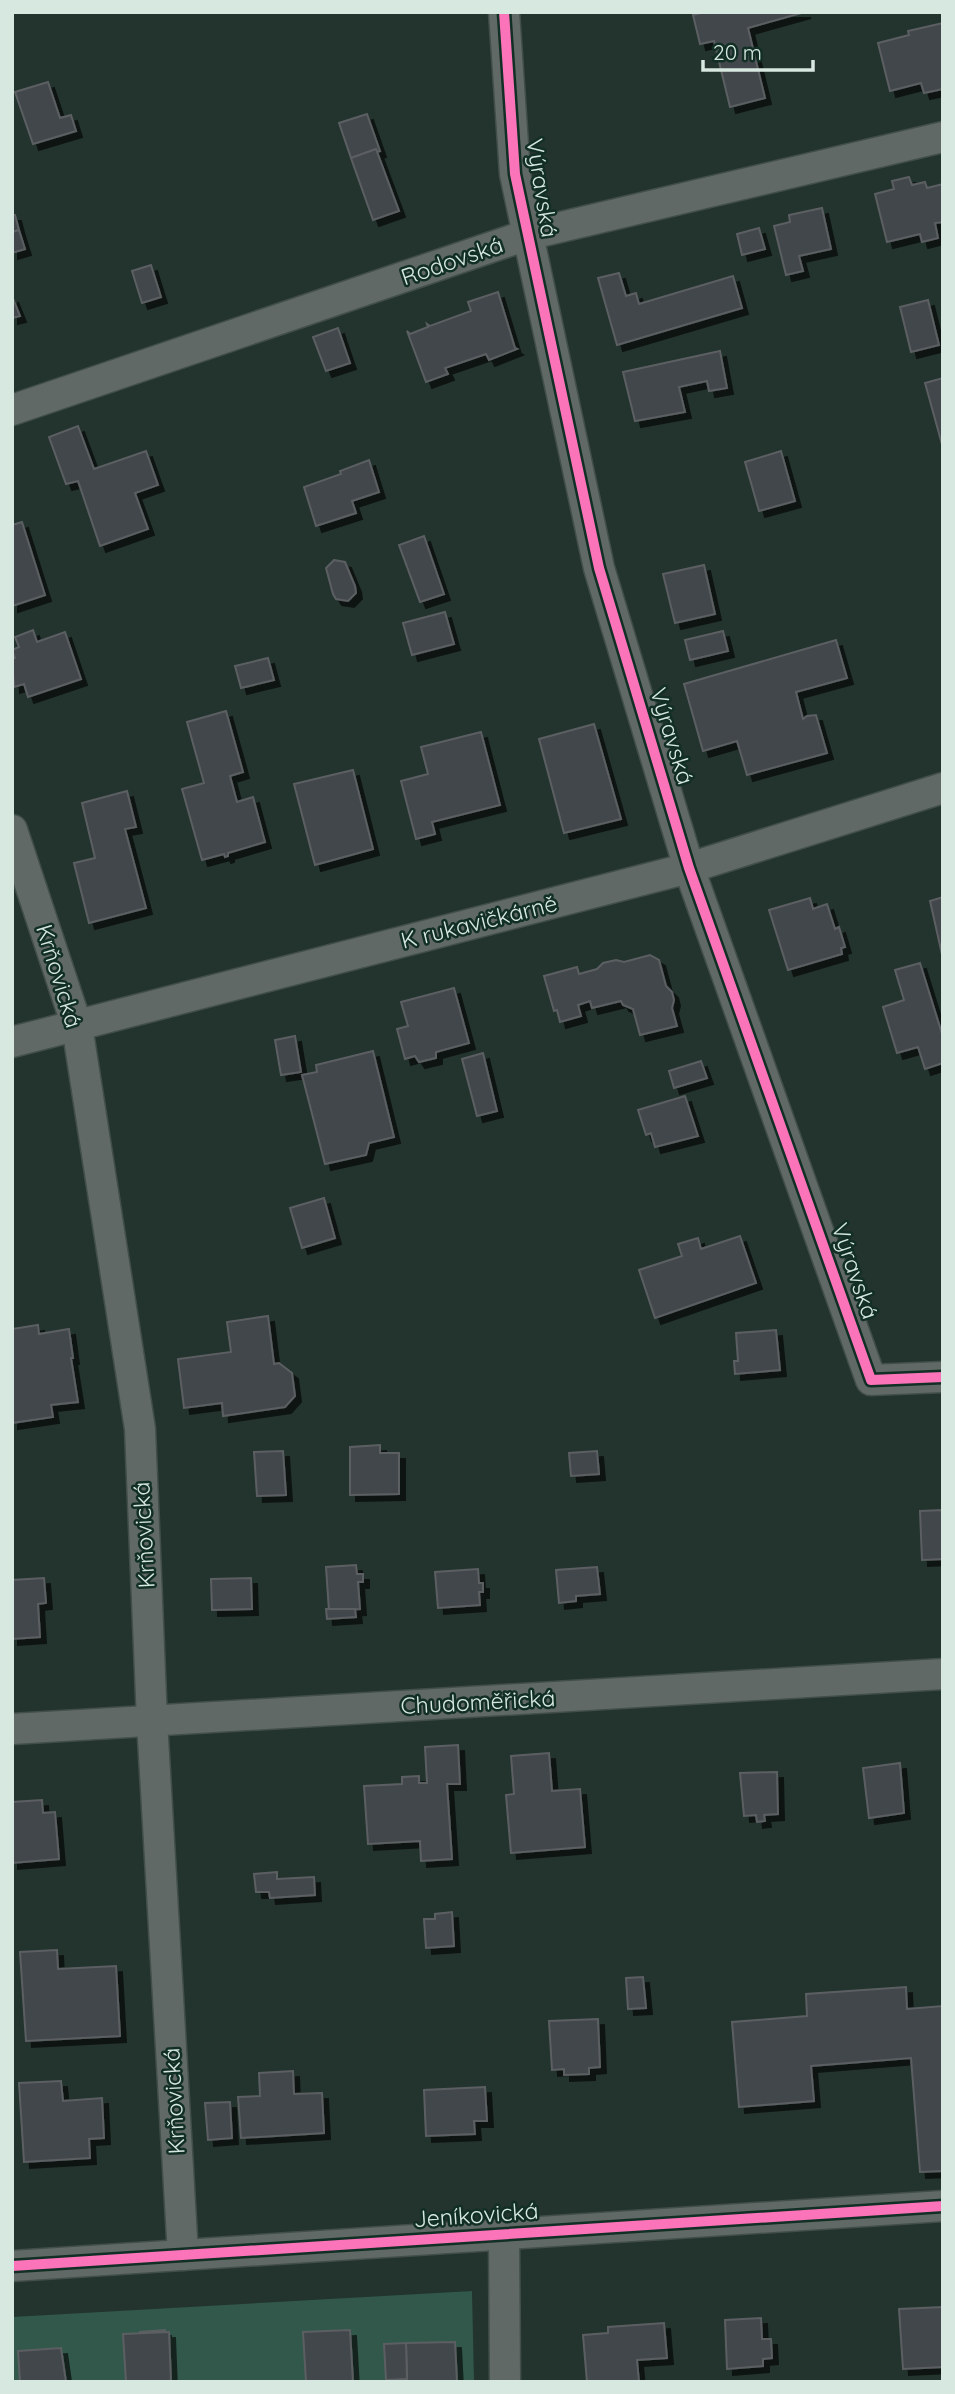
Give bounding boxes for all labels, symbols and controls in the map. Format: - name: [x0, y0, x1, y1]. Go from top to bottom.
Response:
- scale bar: [703, 28, 813, 72]
- text: 20 m: [713, 39, 762, 65]
- street label: Výravská: [520, 136, 565, 239]
- street label: Rodovská: [397, 230, 507, 291]
- street label: Výravská: [644, 684, 701, 788]
- street label: K rukavičkárně: [398, 888, 560, 955]
- street label: Krňovická: [30, 921, 89, 1031]
- street label: Výravská: [826, 1219, 885, 1323]
- street label: Krňovická: [126, 1481, 161, 1589]
- street label: Chudoměřická: [400, 1683, 556, 1720]
- street label: Krňovická: [156, 2047, 191, 2155]
- street label: Jeníkovická: [413, 2196, 539, 2233]

